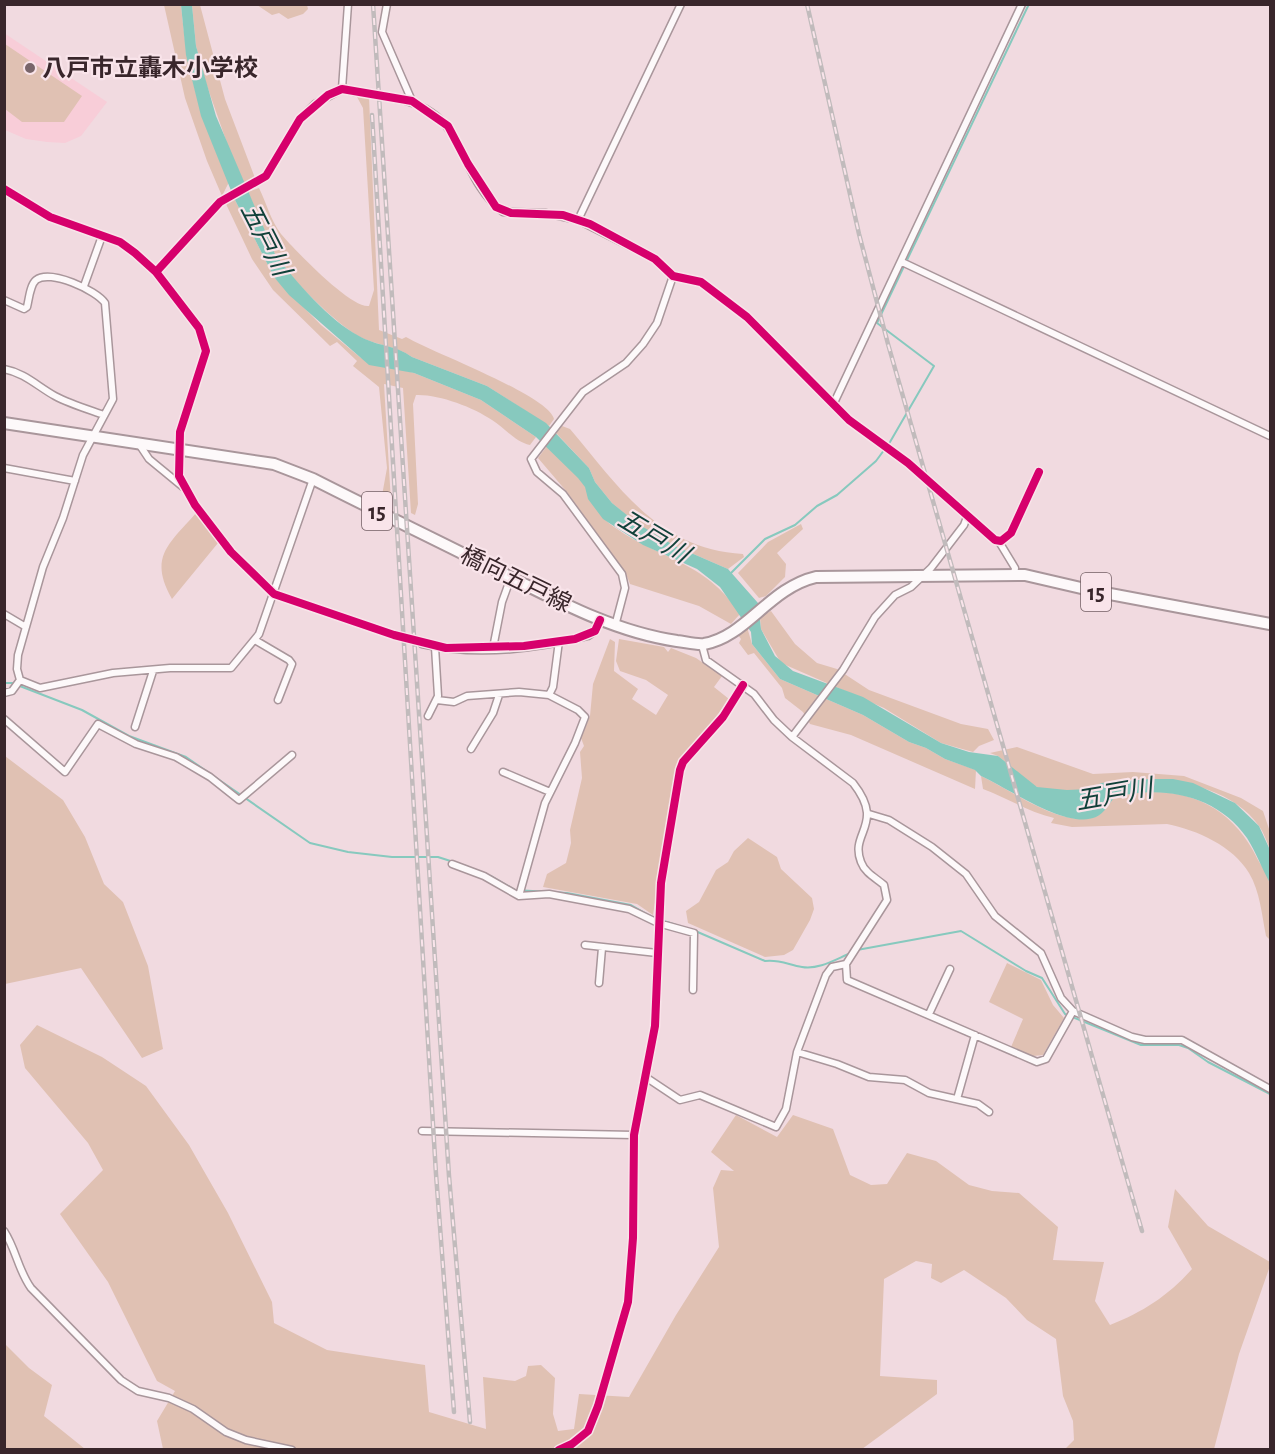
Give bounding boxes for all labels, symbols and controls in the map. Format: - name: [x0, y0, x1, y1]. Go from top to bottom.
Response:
- place label: 八戸市立轟木小学校: [42, 55, 258, 81]
- marker: 八戸市立轟木小学校: [23, 61, 37, 75]
- water label: 五戸川: [236, 199, 296, 283]
- road number: 15: [362, 492, 392, 530]
- water label: 五戸川: [613, 506, 696, 570]
- street label: 橋向五戸線: [456, 541, 576, 617]
- road number: 15: [1081, 573, 1111, 611]
- water label: 五戸川: [1074, 775, 1158, 815]

